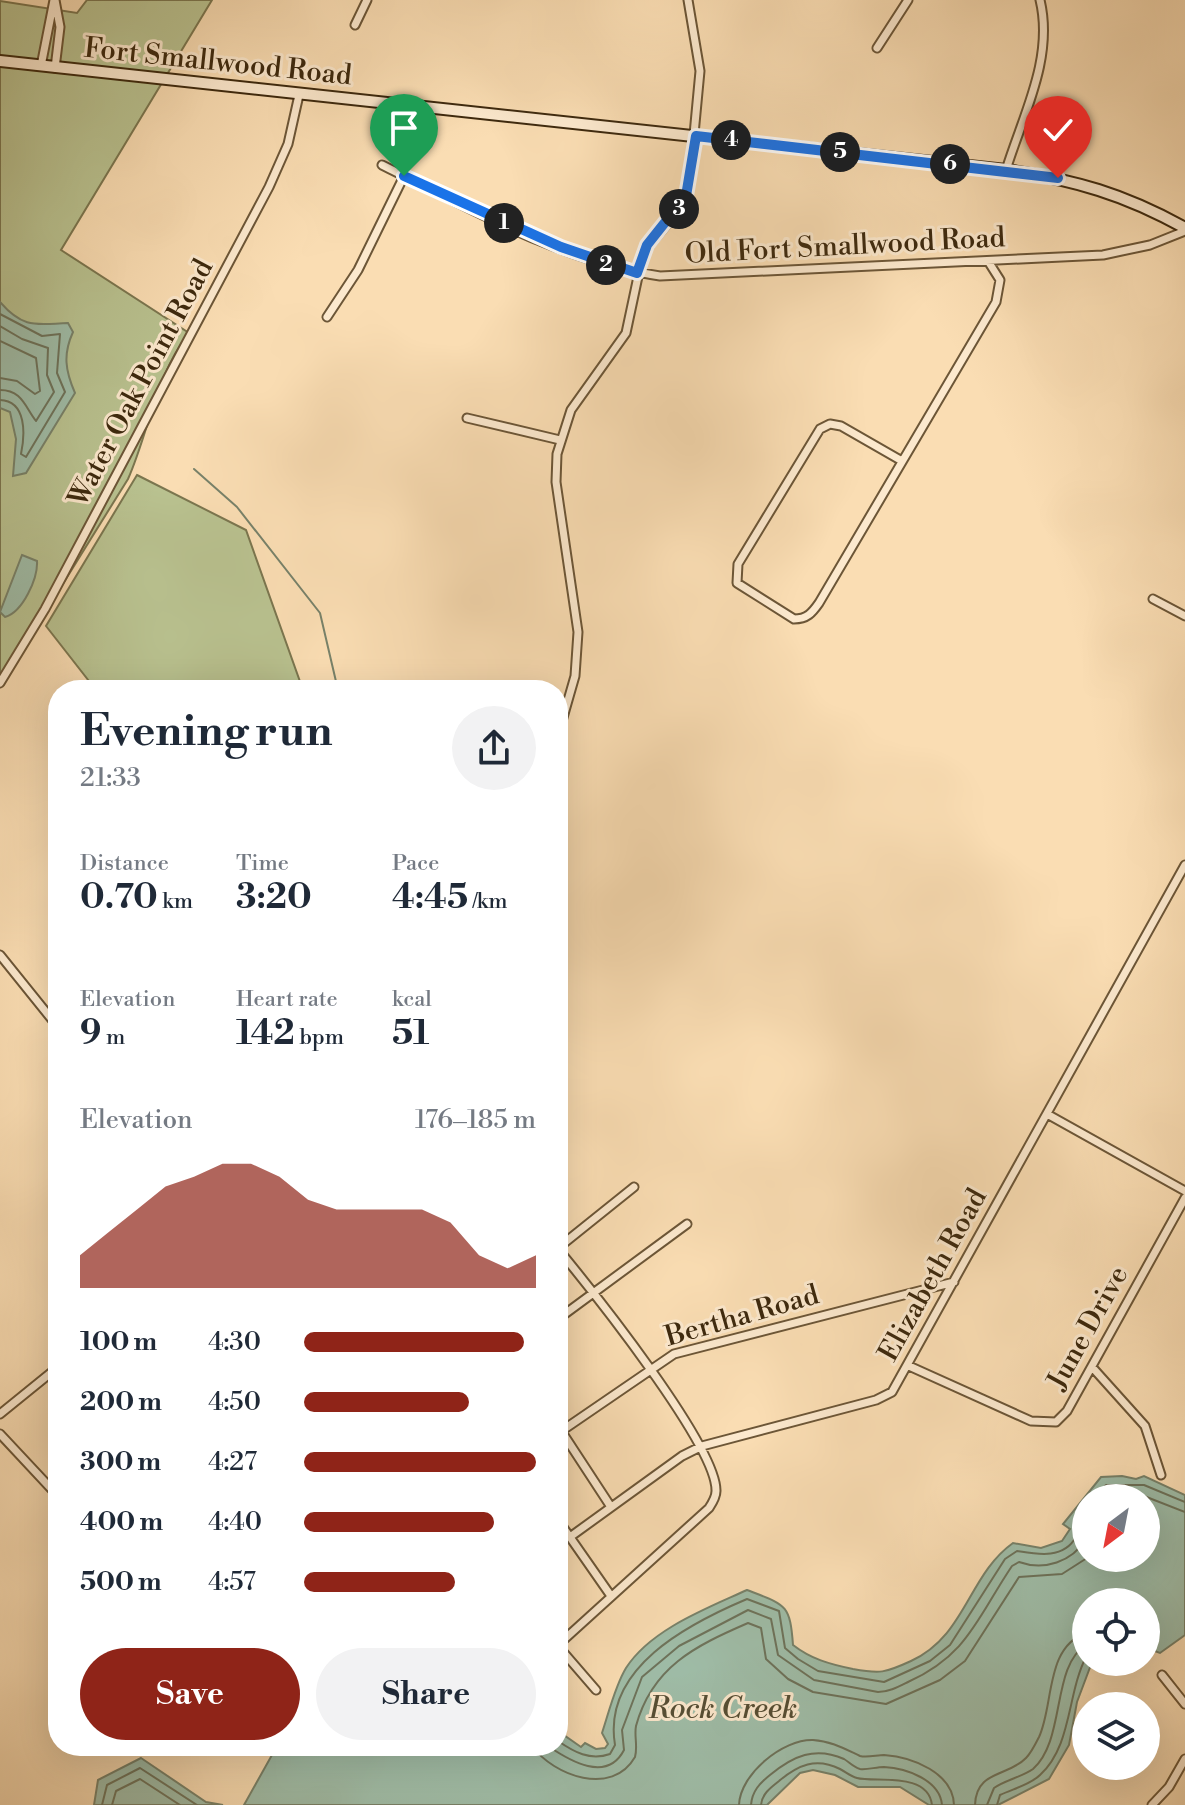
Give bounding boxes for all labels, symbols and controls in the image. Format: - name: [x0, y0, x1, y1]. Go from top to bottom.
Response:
- street label: Fort Smallwood Road: [82, 31, 354, 93]
- pin: [370, 94, 438, 176]
- pin: [1024, 96, 1092, 178]
- icon: arrive: [382, 106, 426, 150]
- icon: check: [1036, 108, 1080, 152]
- pin: 4: [711, 120, 751, 160]
- text: 4: [724, 126, 738, 153]
- pin: 5: [820, 132, 860, 172]
- text: 5: [833, 138, 847, 165]
- pin: 6: [930, 144, 970, 184]
- text: 6: [943, 150, 957, 177]
- pin: 3: [659, 189, 699, 229]
- text: 3: [672, 195, 686, 222]
- pin: 1: [484, 203, 524, 243]
- text: 1: [499, 209, 509, 236]
- street label: Old Fort Smallwood Road: [684, 220, 1006, 272]
- pin: 2: [586, 245, 626, 285]
- text: 2: [599, 251, 613, 278]
- street label: Water Oak Point Road: [60, 253, 221, 514]
- text: Evening run: [80, 704, 333, 759]
- button: share: [452, 706, 536, 790]
- text: 21:33: [80, 762, 141, 794]
- text: Distance: [80, 850, 169, 877]
- text: Time: [236, 850, 289, 877]
- text: Pace: [392, 850, 439, 877]
- text: 0.70: [80, 877, 158, 919]
- text: 3:20: [236, 877, 312, 919]
- text: 4:45: [392, 877, 468, 919]
- text: km: [158, 888, 193, 915]
- text: /km: [468, 888, 507, 915]
- text: Elevation: [80, 986, 175, 1013]
- text: Heart rate: [236, 986, 338, 1013]
- text: kcal: [392, 986, 432, 1013]
- text: 9: [80, 1013, 101, 1055]
- text: 142: [236, 1013, 295, 1055]
- text: 51: [392, 1013, 429, 1055]
- text: m: [101, 1024, 125, 1051]
- text: bpm: [295, 1024, 344, 1051]
- text: Elevation: [80, 1104, 193, 1136]
- text: 176–185 m: [415, 1104, 536, 1136]
- street label: Elizabeth Road: [871, 1182, 995, 1368]
- street label: June Drive: [1039, 1260, 1136, 1397]
- street label: Bertha Road: [660, 1277, 823, 1355]
- text: 100 m: [80, 1326, 157, 1358]
- text: 4:30: [208, 1326, 261, 1358]
- text: 200 m: [80, 1386, 162, 1418]
- text: 4:50: [208, 1386, 261, 1418]
- text: 300 m: [80, 1446, 161, 1478]
- text: 4:27: [208, 1446, 257, 1478]
- north arrow: [1072, 1484, 1160, 1572]
- map controls: [1072, 1484, 1160, 1780]
- text: 400 m: [80, 1506, 163, 1538]
- text: 4:40: [208, 1506, 262, 1538]
- text: 500 m: [80, 1566, 162, 1598]
- text: 4:57: [208, 1566, 256, 1598]
- button: locate: [1072, 1588, 1160, 1676]
- button: Save: [80, 1648, 300, 1740]
- button: Share: [316, 1648, 536, 1740]
- water label: Rock Creek: [648, 1690, 797, 1728]
- button: layers: [1072, 1692, 1160, 1780]

